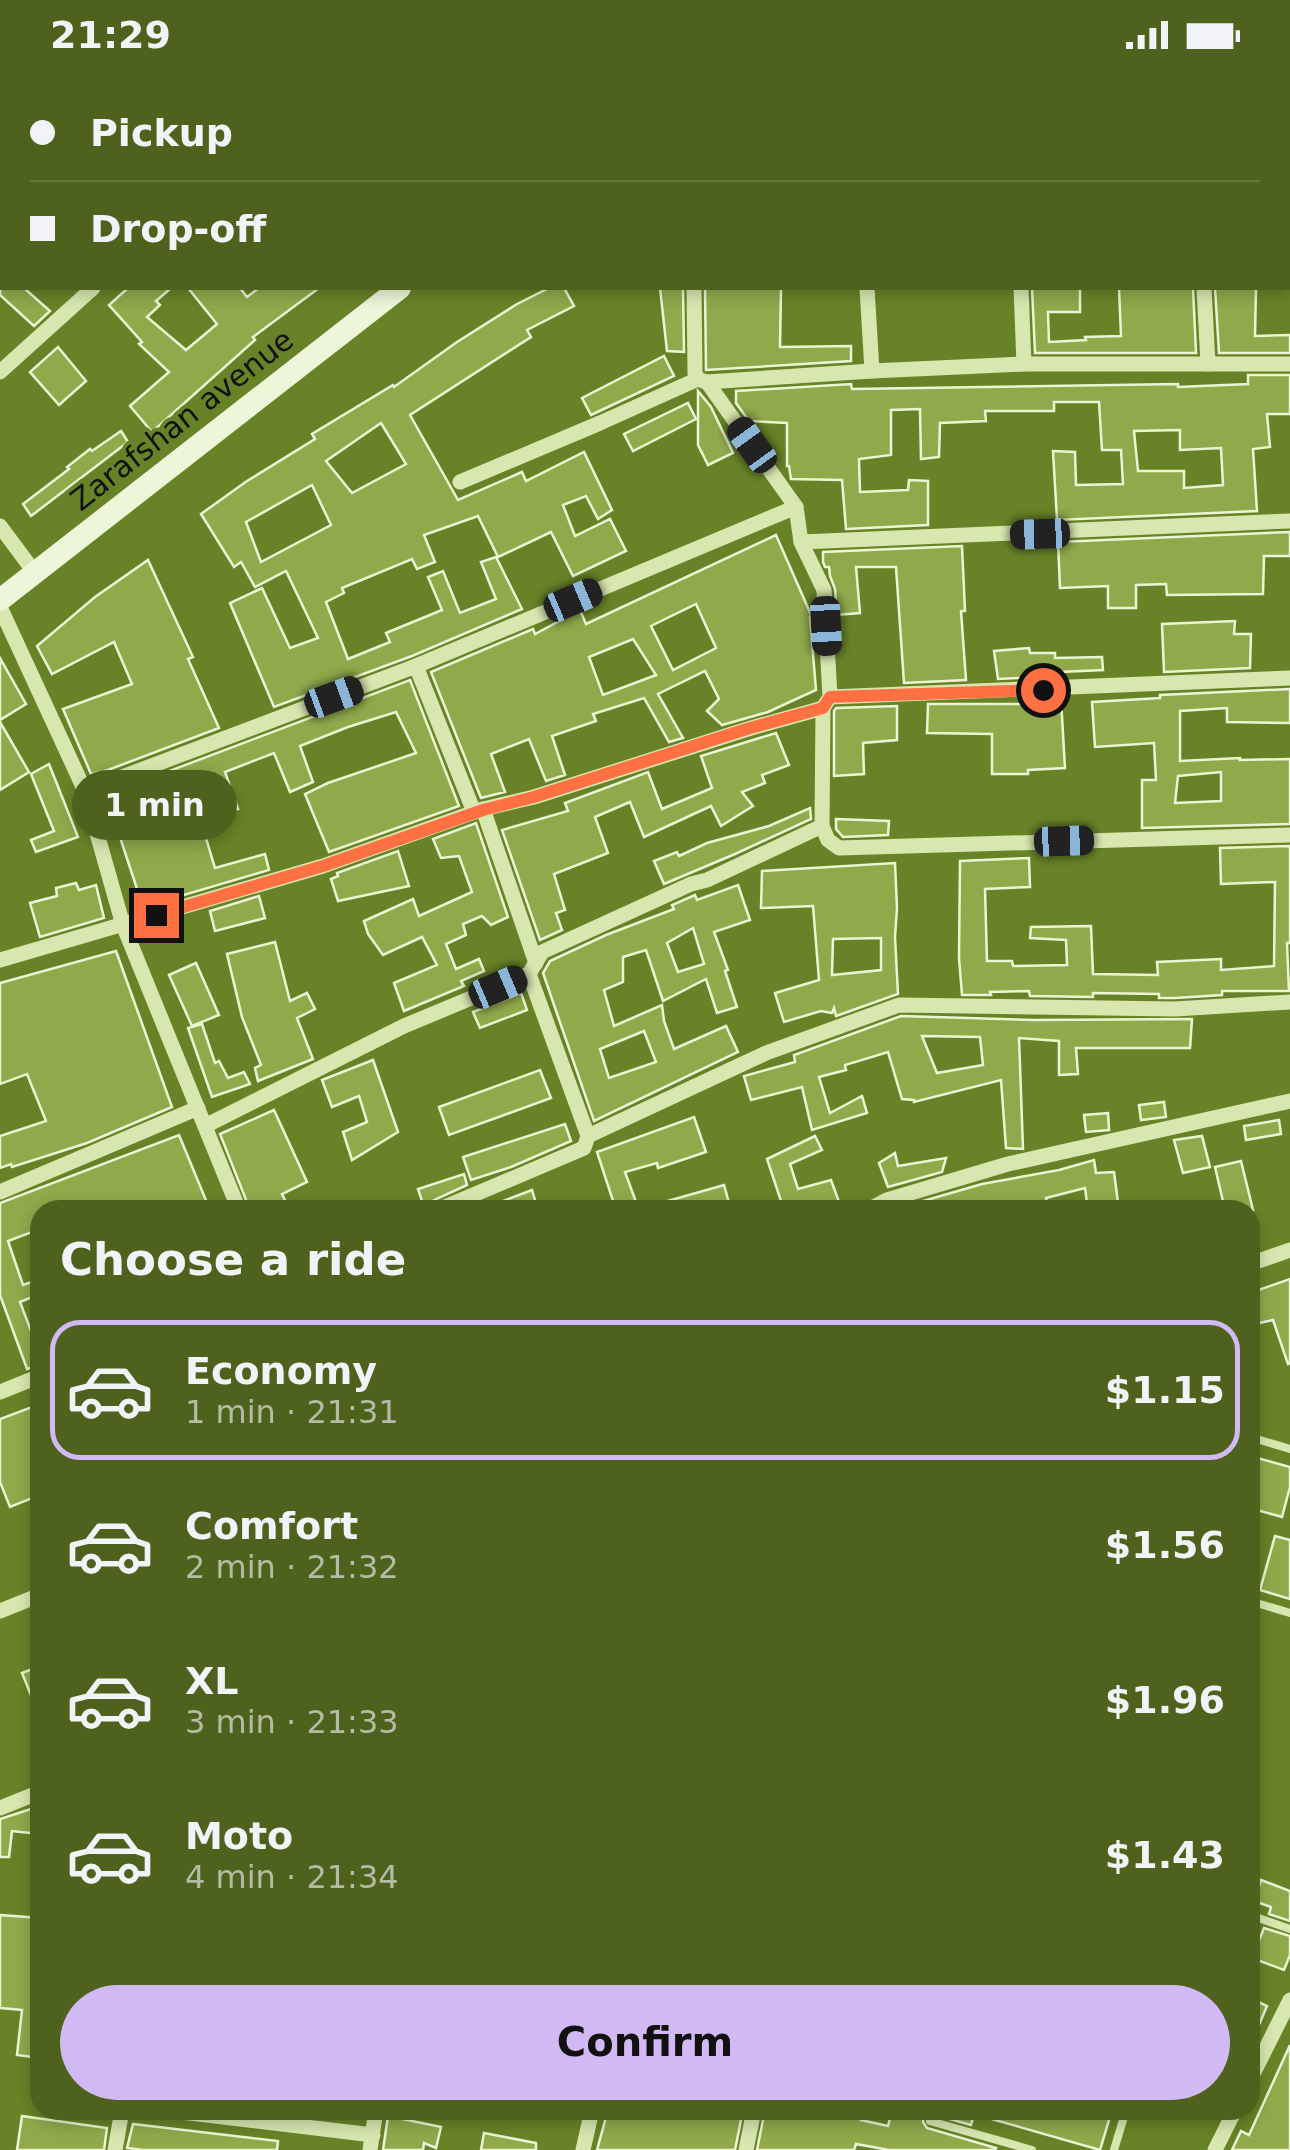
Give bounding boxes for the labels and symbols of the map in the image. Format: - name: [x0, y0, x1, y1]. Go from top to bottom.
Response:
- street label: Zarafshan avenue: [63, 322, 300, 517]
- car: [722, 412, 782, 478]
- car: [1009, 518, 1071, 550]
- car: [540, 574, 606, 626]
- car: [809, 595, 843, 657]
- route start: [1021, 668, 1066, 713]
- car: [301, 673, 367, 721]
- callout: 1 min: [74, 770, 238, 840]
- car: [1033, 825, 1095, 857]
- route end: [134, 893, 179, 938]
- car: [465, 961, 531, 1013]

